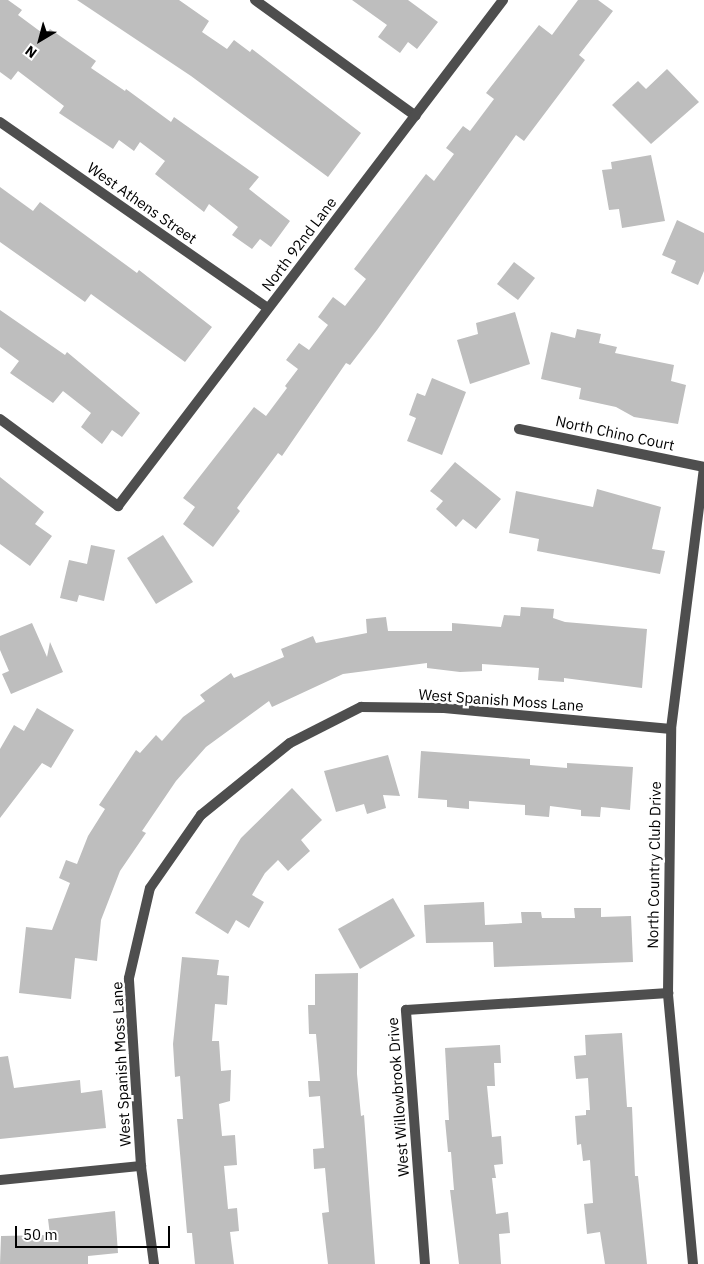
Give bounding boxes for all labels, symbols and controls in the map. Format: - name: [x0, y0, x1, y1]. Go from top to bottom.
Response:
- north arrow: [15, 15, 65, 65]
- text: N: [22, 42, 40, 62]
- street label: West Athens Street: [84, 158, 200, 248]
- street label: North 92nd Lane: [258, 193, 340, 295]
- street label: North Chino Court: [554, 412, 676, 454]
- street label: West Spanish Moss Lane: [418, 685, 584, 715]
- street label: North Country Club Drive: [644, 781, 664, 949]
- street label: West Spanish Moss Lane: [108, 981, 134, 1147]
- street label: West Willowbrook Drive: [383, 1017, 413, 1177]
- scale bar: [18, 1216, 172, 1248]
- text: 50 m: [23, 1225, 58, 1244]

